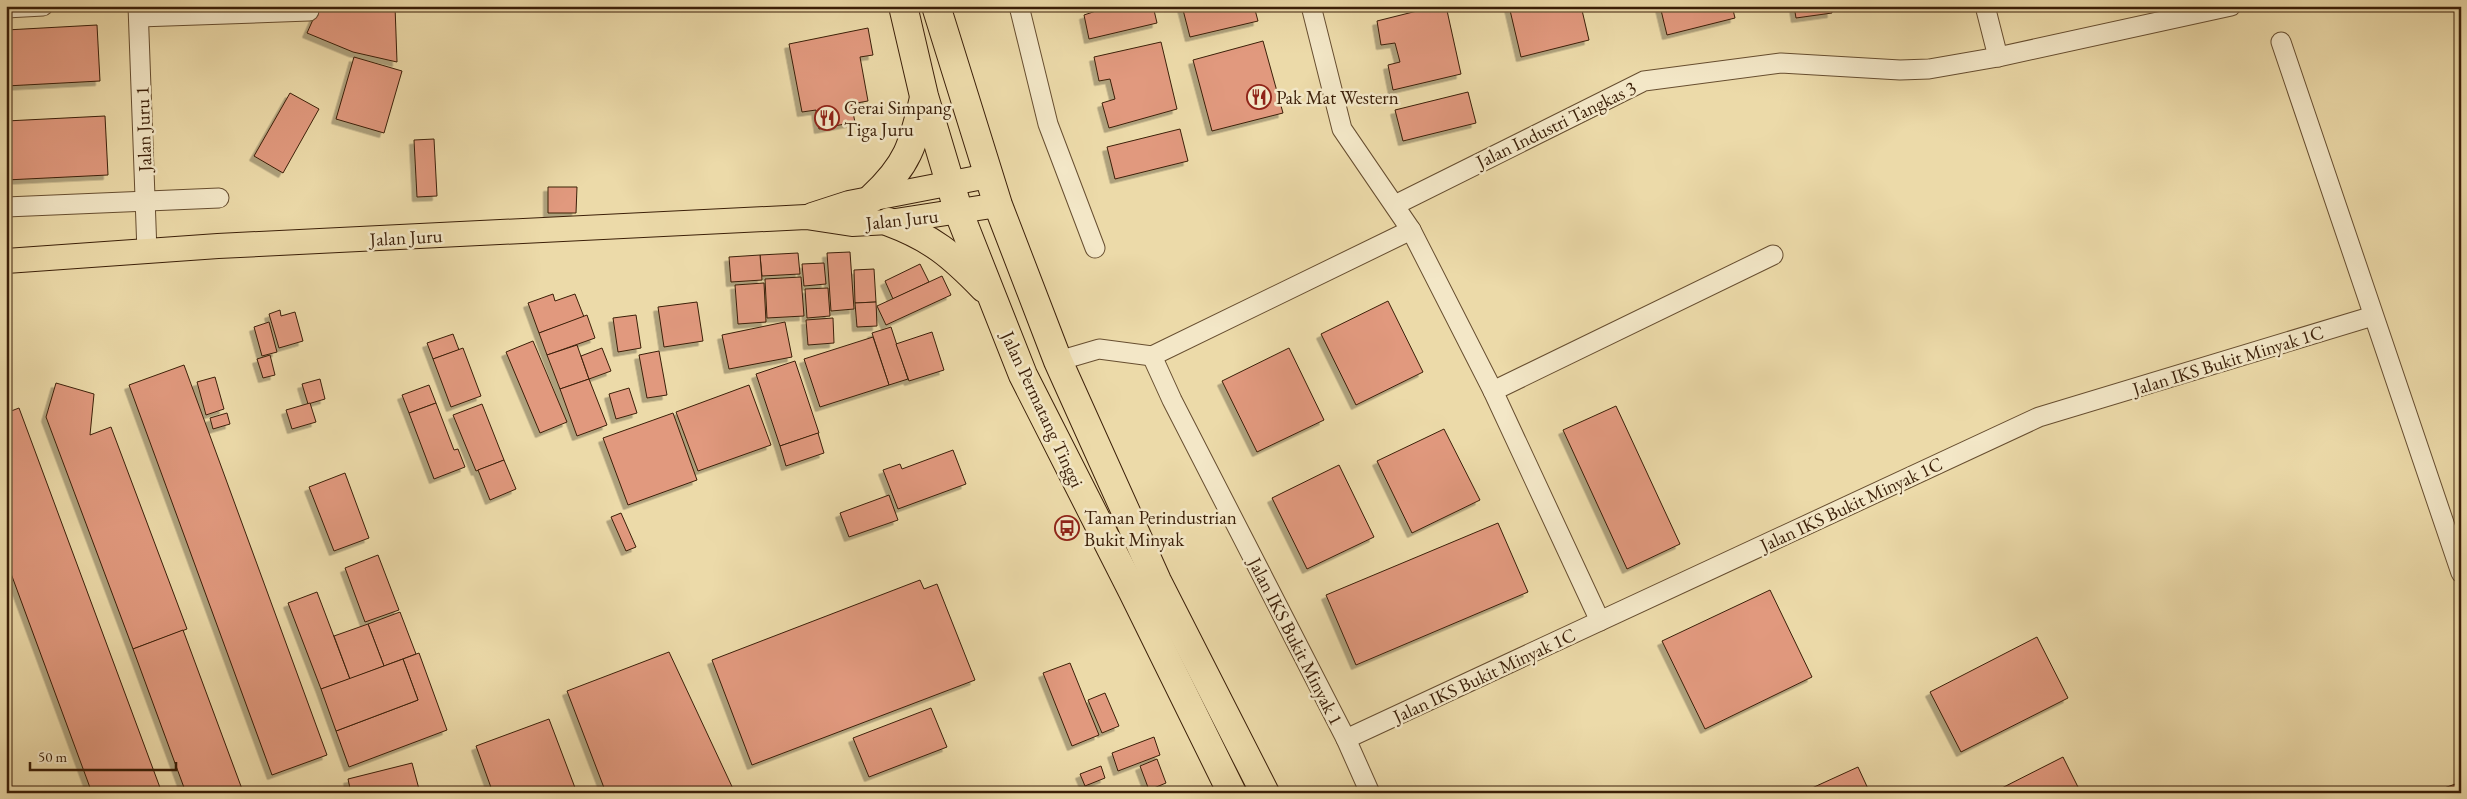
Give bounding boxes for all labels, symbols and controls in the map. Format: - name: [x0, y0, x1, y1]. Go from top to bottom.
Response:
- street label: Jalan Industri Tangkas 3: [1470, 75, 1640, 175]
- restaurant icon: Pak Mat Western: [1246, 84, 1272, 110]
- place label: Pak Mat Western: [1276, 85, 1399, 110]
- street label: Jalan Juru 1: [130, 86, 158, 174]
- place label: Gerai Simpang Tiga Juru: [844, 95, 952, 142]
- restaurant icon: Gerai Simpang Tiga Juru: [814, 105, 840, 131]
- street label: Jalan Juru: [863, 203, 940, 236]
- street label: Jalan Juru: [367, 223, 443, 252]
- street label: Jalan IKS Bukit Minyak 1C: [2128, 319, 2327, 402]
- street label: Jalan Permatang Tinggi: [994, 325, 1090, 492]
- street label: Jalan IKS Bukit Minyak 1C: [1754, 451, 1946, 559]
- place label: Taman Perindustrian Bukit Minyak: [1084, 505, 1237, 552]
- bus stop icon: Taman Perindustrian Bukit Minyak: [1054, 515, 1080, 541]
- street label: Jalan IKS Bukit Minyak 1: [1242, 551, 1349, 729]
- street label: Jalan IKS Bukit Minyak 1C: [1387, 622, 1579, 730]
- scale bar: [30, 739, 176, 771]
- text: 50 m: [38, 747, 67, 766]

